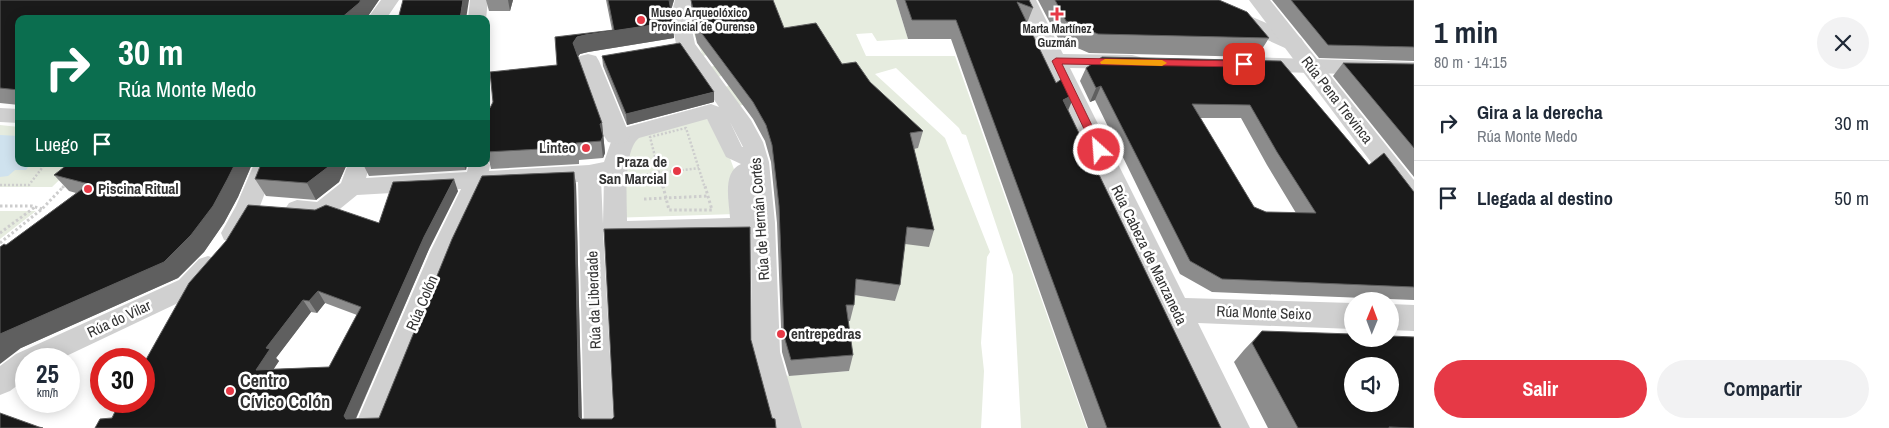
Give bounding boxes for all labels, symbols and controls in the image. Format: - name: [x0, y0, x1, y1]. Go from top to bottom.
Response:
- place label: Museo Arqueolóxico Provincial de Ourense: [651, 5, 755, 35]
- marker: Marta Martínez Guzmán: [1051, 8, 1063, 20]
- text: 1 min: [1434, 12, 1498, 52]
- marker: Museo Arqueolóxico Provincial de Ourense: [635, 14, 647, 26]
- button: close: [1817, 17, 1869, 69]
- place label: Marta Martínez Guzmán: [1023, 21, 1092, 51]
- text: 30 m: [118, 29, 183, 76]
- icon: right: [35, 35, 100, 100]
- pin: [1223, 43, 1265, 85]
- icon: arrive: [1230, 50, 1258, 78]
- text: 80 m · 14:15: [1434, 51, 1507, 73]
- street label: Rúa Pena Trevinca: [1297, 52, 1378, 148]
- text: Rúa Monte Medo: [118, 74, 256, 104]
- text: Gira a la derecha: [1477, 99, 1603, 125]
- icon: right: [1434, 109, 1462, 137]
- text: 30 m: [1834, 110, 1869, 136]
- position arrow: [1072, 123, 1124, 175]
- text: Rúa Monte Medo: [1477, 125, 1578, 147]
- icon: arrive: [88, 130, 116, 158]
- text: Luego: [35, 131, 78, 157]
- place label: Linteo: [539, 137, 576, 158]
- marker: Linteo: [580, 142, 592, 154]
- place label: Praza de San Marcial: [599, 151, 667, 189]
- street label: Rúa de Hernán Cortés: [745, 157, 774, 281]
- marker: Praza de San Marcial: [671, 165, 683, 177]
- place label: Piscina Ritual: [98, 178, 179, 199]
- street label: Rúa Cabeza de Manzaneda: [1106, 181, 1193, 328]
- marker: Piscina Ritual: [82, 183, 94, 195]
- icon: arrive: [1434, 184, 1462, 212]
- text: Llegada al destino: [1477, 185, 1613, 211]
- text: 50 m: [1834, 185, 1869, 211]
- street label: Rúa da Liberdade: [581, 250, 606, 350]
- street label: Rúa Colón: [401, 272, 443, 334]
- north arrow: [1344, 292, 1399, 348]
- map controls: [1344, 292, 1399, 412]
- street label: Rúa do Vilar: [83, 295, 154, 342]
- street label: Rúa Monte Seixo: [1216, 300, 1312, 325]
- place label: entrepedras: [791, 323, 862, 344]
- marker: entrepedras: [775, 328, 787, 340]
- speed limit sign: 30: [90, 348, 155, 413]
- text: 25: [36, 357, 59, 391]
- button: sound: [1344, 357, 1399, 412]
- button: Salir: [1434, 360, 1647, 418]
- button: Compartir: [1657, 360, 1869, 418]
- place label: Centro Cívico Colón: [240, 368, 330, 414]
- text: km/h: [37, 385, 58, 401]
- marker: Centro Cívico Colón: [224, 385, 236, 397]

